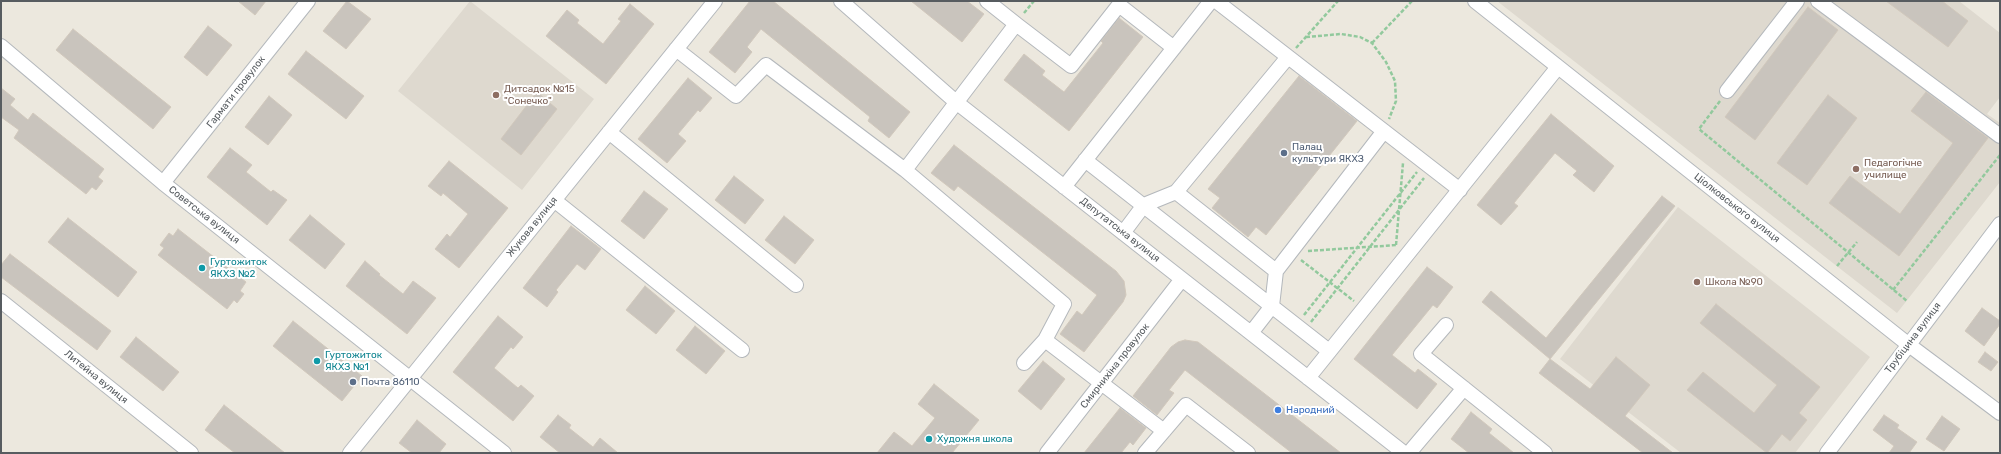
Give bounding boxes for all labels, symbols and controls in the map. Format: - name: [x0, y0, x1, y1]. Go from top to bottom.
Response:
- street label: Гармати провулок: [204, 54, 268, 130]
- place label: Дитсадок №15 "Сонечко": [504, 83, 575, 106]
- marker: Дитсадок №15 "Сонечко": [491, 90, 501, 100]
- place label: Палац культури ЯКХЗ: [1292, 141, 1364, 164]
- marker: Палац культури ЯКХЗ: [1279, 148, 1289, 158]
- place label: Педагогічне училище: [1864, 157, 1922, 180]
- marker: Педагогічне училище: [1851, 164, 1861, 174]
- street label: Ціолковського вулиця: [1692, 171, 1782, 245]
- street label: Советська вулиця: [166, 184, 242, 246]
- street label: Жукова вулиця: [504, 194, 560, 260]
- street label: Депутатська вулиця: [1078, 195, 1162, 265]
- place label: Гуртожиток ЯКХЗ №2: [210, 256, 267, 280]
- marker: Гуртожиток ЯКХЗ №2: [197, 263, 207, 273]
- place label: Школа №90: [1705, 276, 1763, 288]
- marker: Школа №90: [1692, 277, 1702, 287]
- street label: Трубіцина вулиця: [1882, 300, 1944, 376]
- street label: Смирнихіна провулок: [1078, 321, 1152, 411]
- street label: Литейна вулиця: [62, 348, 130, 406]
- place label: Гуртожиток ЯКХЗ №1: [325, 349, 382, 372]
- marker: Гуртожиток ЯКХЗ №1: [312, 356, 322, 366]
- place label: Почта 86110: [361, 376, 420, 388]
- marker: Почта 86110: [348, 377, 358, 387]
- place label: Народний: [1286, 404, 1335, 416]
- marker: Народний: [1273, 405, 1283, 415]
- place label: Художня школа: [937, 433, 1012, 445]
- marker: Художня школа: [924, 434, 934, 444]

